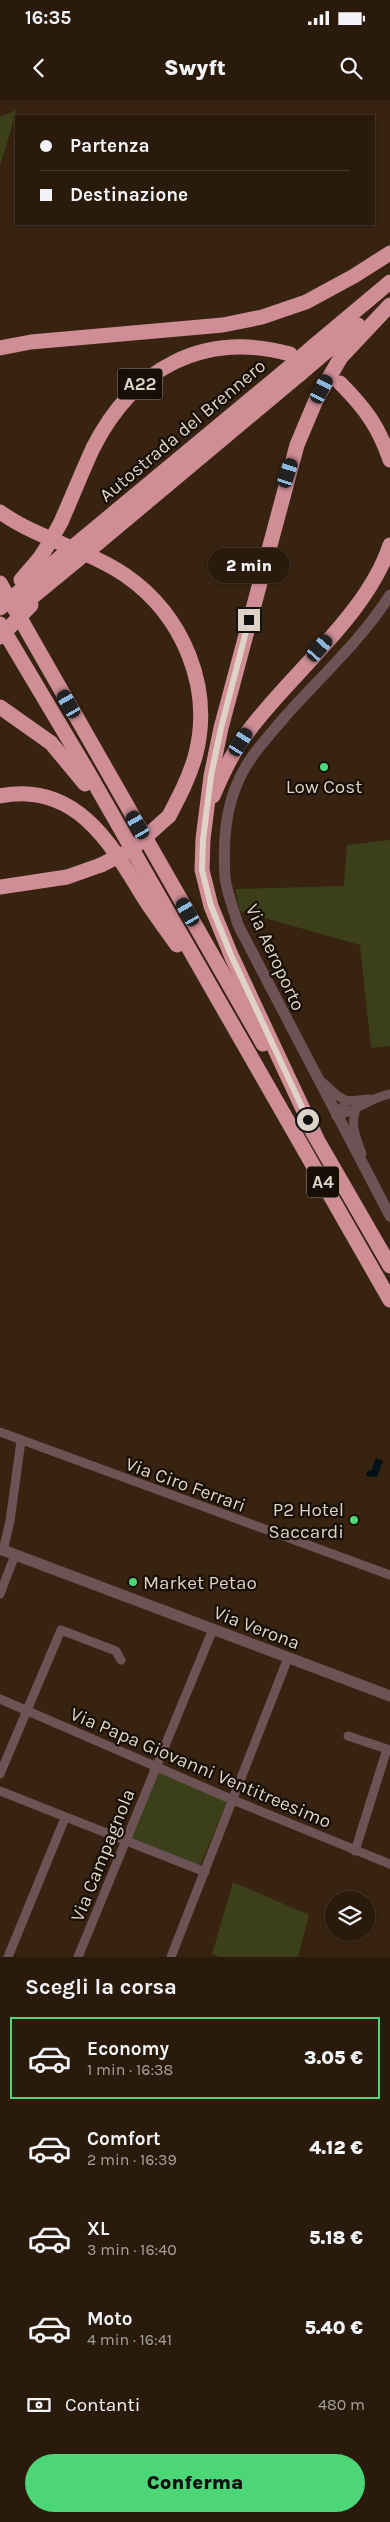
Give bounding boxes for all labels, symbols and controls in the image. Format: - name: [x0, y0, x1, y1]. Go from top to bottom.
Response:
- text: 16:35: [25, 7, 71, 29]
- icon: back: [25, 54, 53, 82]
- icon: search: [337, 54, 365, 82]
- text: Swyft: [164, 55, 226, 81]
- text: Partenza: [70, 135, 150, 157]
- text: Destinazione: [70, 184, 188, 206]
- street label: Autostrada del Brennero: [95, 355, 270, 507]
- road number: A22: [118, 368, 162, 400]
- car: [308, 372, 335, 406]
- car: [276, 456, 299, 490]
- callout: 2 min: [208, 548, 290, 582]
- text: 2 min: [226, 556, 272, 575]
- route end: [238, 609, 260, 631]
- car: [304, 632, 335, 664]
- car: [55, 687, 82, 721]
- car: [226, 725, 255, 759]
- marker: Low Cost: [318, 761, 330, 773]
- place label: Low Cost: [286, 776, 362, 798]
- car: [124, 808, 151, 842]
- car: [174, 895, 201, 929]
- street label: Via Aeroporto: [241, 901, 309, 1014]
- route start: [297, 1109, 319, 1131]
- road number: A4: [307, 1166, 339, 1198]
- street label: Via Ciro Ferrari: [123, 1453, 249, 1517]
- place label: P2 Hotel Saccardi: [268, 1499, 344, 1543]
- marker: P2 Hotel Saccardi: [348, 1514, 360, 1526]
- place label: Market Petao: [143, 1572, 257, 1594]
- marker: Market Petao: [127, 1576, 139, 1588]
- street label: Via Verona: [211, 1601, 303, 1654]
- street label: Via Papa Giovanni Ventitreesimo: [67, 1703, 334, 1833]
- street label: Via Campagnola: [66, 1786, 140, 1925]
- map controls: [325, 1891, 375, 1941]
- button: layers: [325, 1891, 375, 1941]
- text: Scegli la corsa: [25, 1974, 177, 2000]
- icon: car: [27, 2036, 72, 2081]
- text: Economy: [87, 2038, 169, 2060]
- text: 3.05 €: [304, 2047, 363, 2069]
- text: 1 min · 16:38: [87, 2060, 173, 2079]
- icon: car: [27, 2126, 72, 2171]
- text: Comfort: [87, 2128, 161, 2150]
- text: 4.12 €: [309, 2137, 363, 2159]
- text: 2 min · 16:39: [87, 2150, 177, 2169]
- icon: car: [27, 2216, 72, 2261]
- text: XL: [87, 2218, 109, 2240]
- text: 5.18 €: [309, 2227, 363, 2249]
- text: 3 min · 16:40: [87, 2240, 177, 2259]
- icon: car: [27, 2306, 72, 2351]
- text: Moto: [87, 2308, 133, 2330]
- text: 5.40 €: [304, 2317, 363, 2339]
- text: 4 min · 16:41: [87, 2330, 172, 2349]
- icon: cash: [25, 2391, 53, 2419]
- text: Contanti: [65, 2394, 140, 2416]
- text: 480 m: [318, 2395, 365, 2414]
- button: Conferma: [25, 2454, 365, 2512]

